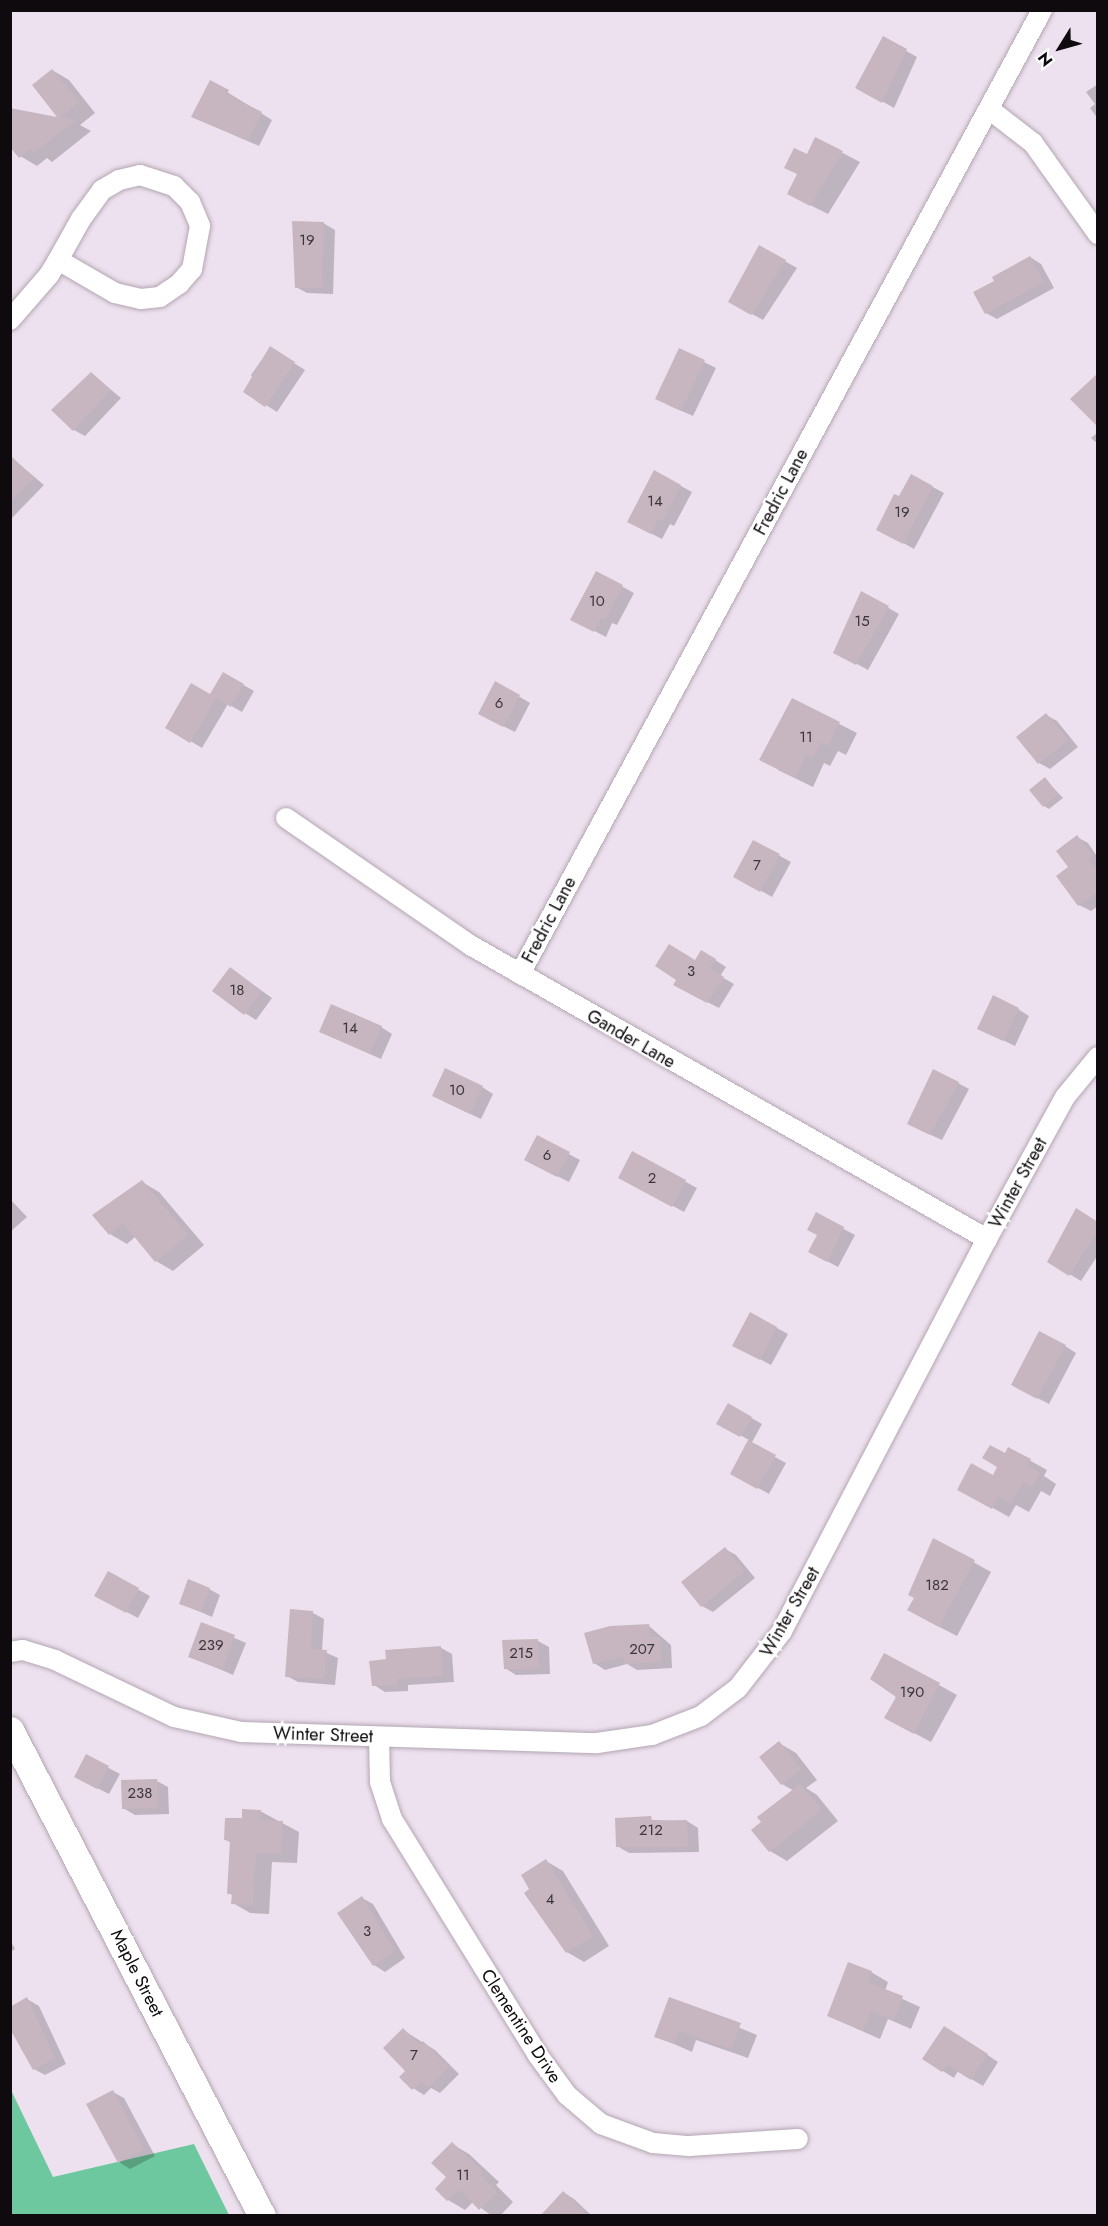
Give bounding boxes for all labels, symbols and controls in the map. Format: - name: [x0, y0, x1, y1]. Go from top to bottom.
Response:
- north arrow: [1030, 18, 1090, 78]
- text: N: [1032, 47, 1058, 71]
- house number: 19: [299, 232, 315, 250]
- street label: Fredric Lane: [749, 445, 813, 539]
- house number: 14: [647, 493, 663, 511]
- house number: 19: [894, 504, 910, 522]
- house number: 10: [589, 593, 605, 611]
- house number: 15: [854, 613, 870, 631]
- house number: 6: [495, 695, 503, 713]
- house number: 11: [799, 729, 813, 747]
- house number: 7: [753, 857, 761, 875]
- street label: Fredric Lane: [517, 873, 581, 967]
- house number: 3: [687, 963, 695, 981]
- house number: 18: [230, 982, 244, 1000]
- street label: Gander Lane: [583, 1005, 679, 1073]
- house number: 14: [342, 1020, 358, 1038]
- house number: 10: [449, 1082, 465, 1100]
- street label: Winter Street: [984, 1134, 1052, 1232]
- house number: 6: [543, 1147, 551, 1165]
- house number: 2: [648, 1170, 656, 1188]
- street label: Winter Street: [756, 1563, 824, 1661]
- house number: 182: [925, 1577, 949, 1595]
- house number: 239: [198, 1637, 224, 1655]
- house number: 207: [629, 1641, 655, 1659]
- house number: 215: [509, 1645, 533, 1663]
- house number: 190: [900, 1684, 924, 1702]
- street label: Winter Street: [273, 1722, 373, 1748]
- house number: 238: [128, 1785, 152, 1803]
- house number: 212: [639, 1822, 663, 1840]
- house number: 4: [546, 1891, 554, 1909]
- house number: 3: [363, 1923, 371, 1941]
- street label: Maple Street: [106, 1926, 168, 2020]
- street label: Clementine Drive: [476, 1965, 566, 2087]
- house number: 7: [410, 2047, 418, 2065]
- house number: 11: [456, 2167, 470, 2185]

